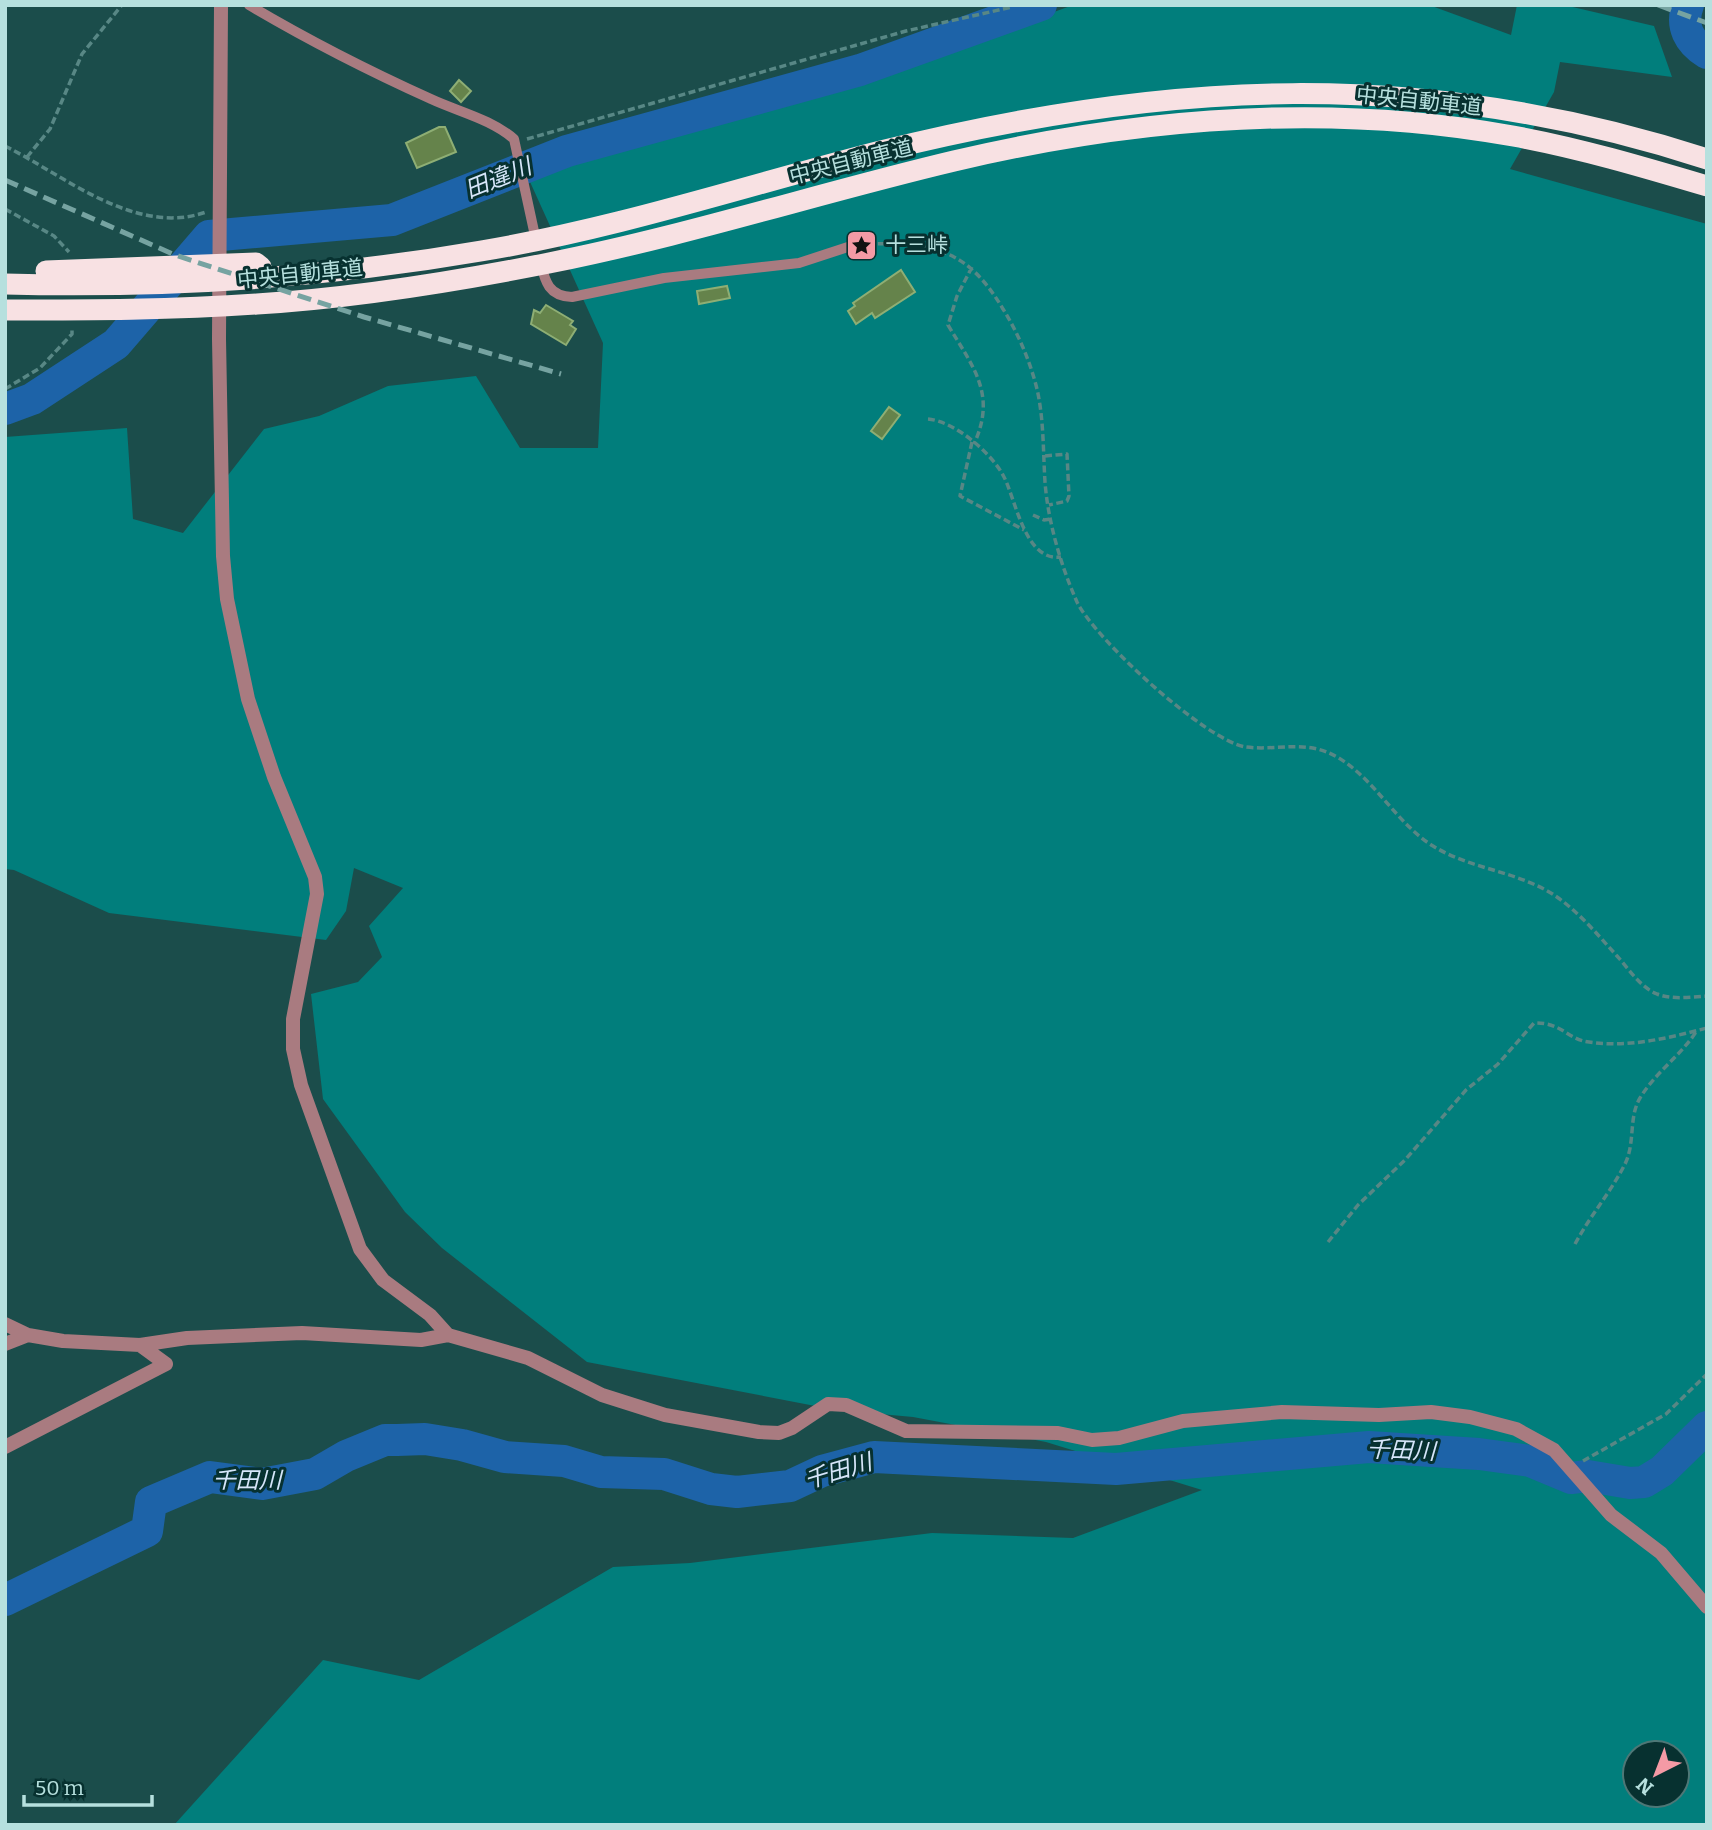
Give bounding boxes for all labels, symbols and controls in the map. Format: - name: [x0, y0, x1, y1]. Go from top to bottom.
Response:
- street label: 中央自動車道: [1355, 81, 1483, 121]
- street label: 中央自動車道: [787, 134, 915, 190]
- water label: 田違川: [461, 151, 538, 204]
- place icon: 十三峠: [845, 228, 879, 262]
- place label: 十三峠: [885, 232, 948, 258]
- street label: 中央自動車道: [236, 254, 364, 294]
- water label: 千田川: [1366, 1435, 1439, 1465]
- water label: 千田川: [801, 1447, 878, 1494]
- water label: 千田川: [213, 1466, 285, 1494]
- north arrow: [1621, 1739, 1691, 1809]
- scale bar: [24, 1764, 152, 1808]
- text: N: [1632, 1773, 1658, 1800]
- text: 50 m: [35, 1775, 84, 1801]

